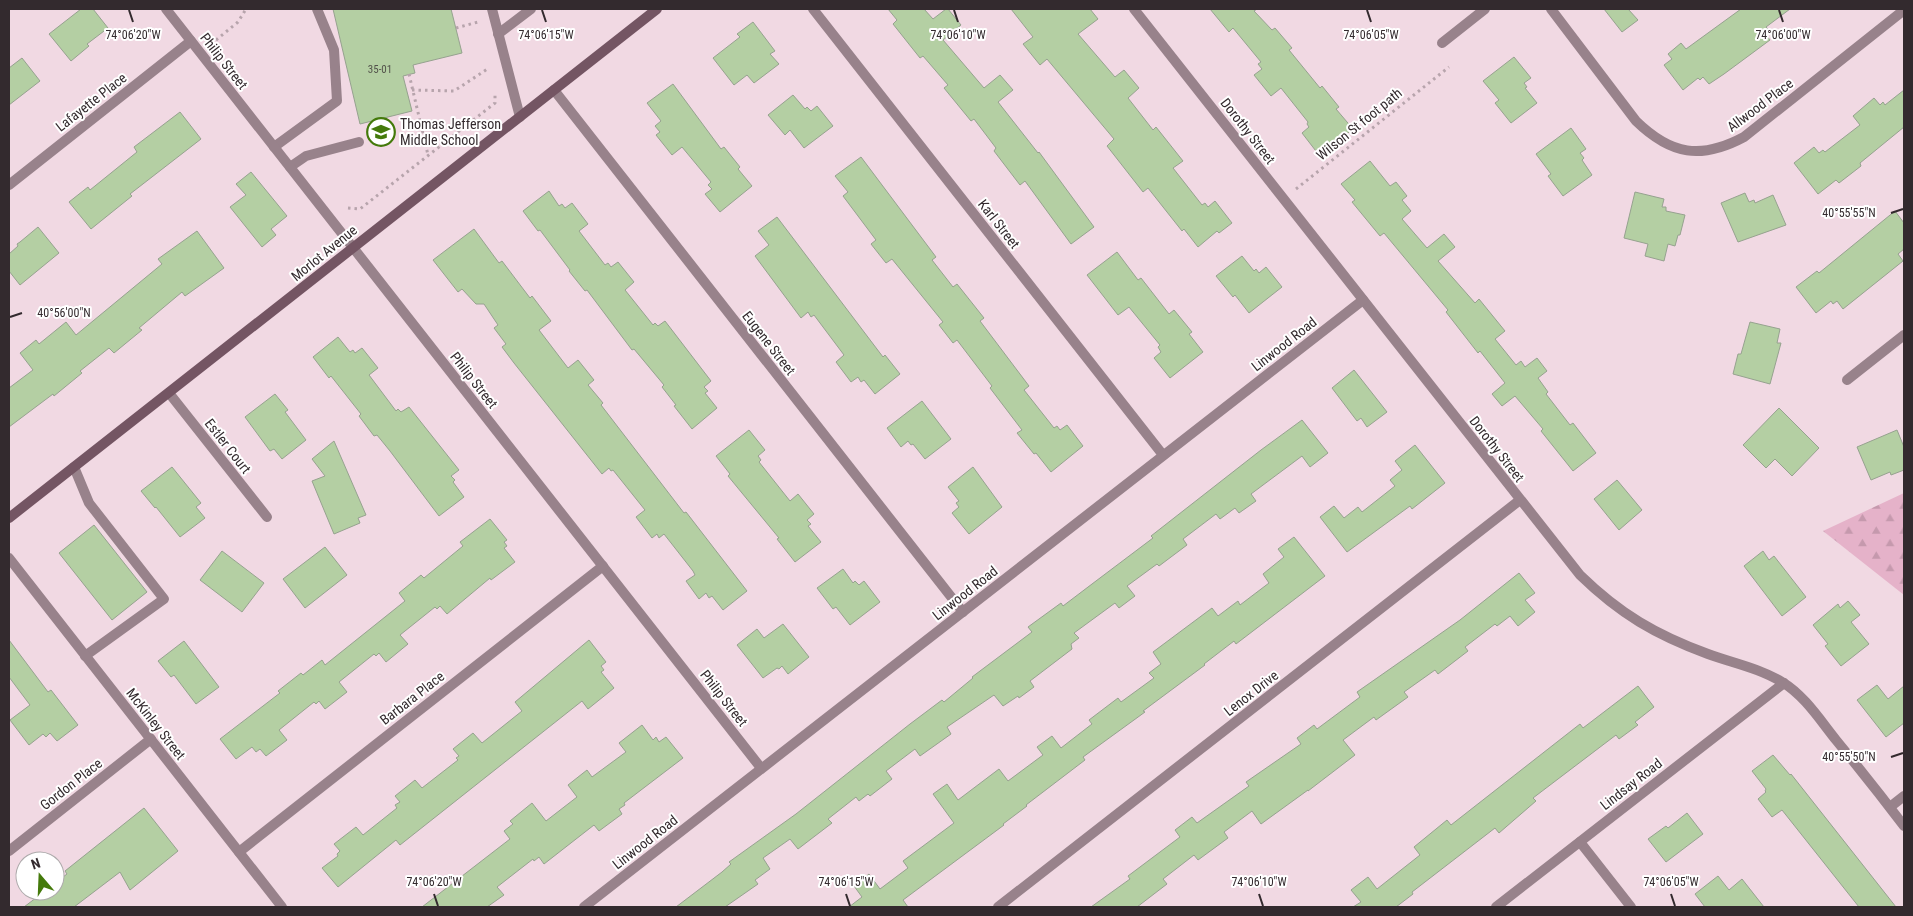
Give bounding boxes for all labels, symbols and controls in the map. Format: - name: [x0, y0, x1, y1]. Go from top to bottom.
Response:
- text: 74°06'20"W: [105, 28, 161, 42]
- text: 74°06'15"W: [518, 28, 574, 42]
- text: 74°06'10"W: [930, 28, 986, 42]
- text: 74°06'05"W: [1343, 28, 1399, 42]
- text: 74°06'00"W: [1755, 28, 1811, 42]
- street label: Philip Street: [197, 30, 251, 92]
- house number: 35-01: [368, 63, 392, 76]
- street label: Lafayette Place: [52, 69, 130, 135]
- street label: Allwood Place: [1724, 75, 1797, 135]
- street label: Wilson St foot path: [1313, 85, 1405, 163]
- street label: Dorothy Street: [1217, 95, 1279, 167]
- place label: Thomas Jefferson Middle School: [400, 116, 501, 148]
- school or university icon: Thomas Jefferson Middle School: [366, 117, 396, 147]
- street label: Karl Street: [975, 196, 1023, 252]
- text: 40°55'55"N: [1822, 206, 1876, 220]
- street label: Morlot Avenue: [288, 221, 360, 284]
- text: 40°56'00"N: [37, 306, 91, 320]
- street label: Eugene Street: [739, 308, 799, 378]
- street label: Linwood Road: [1248, 314, 1320, 374]
- street label: Philip Street: [447, 349, 501, 411]
- street label: Dorothy Street: [1466, 413, 1528, 485]
- street label: Estler Court: [202, 415, 254, 477]
- street label: Linwood Road: [929, 563, 1001, 623]
- street label: Philip Street: [697, 667, 751, 729]
- street label: Lenox Drive: [1221, 667, 1282, 719]
- street label: Barbara Place: [377, 668, 448, 728]
- street label: McKinley Street: [123, 685, 189, 763]
- text: 40°55'50"N: [1822, 750, 1876, 764]
- street label: Gordon Place: [37, 755, 105, 813]
- street label: Lindsay Road: [1597, 755, 1665, 813]
- street label: Linwood Road: [609, 812, 681, 872]
- north arrow: [15, 851, 65, 901]
- text: N: [29, 855, 42, 873]
- text: 74°06'20"W: [406, 875, 462, 889]
- text: 74°06'15"W: [818, 875, 874, 889]
- text: 74°06'10"W: [1231, 875, 1287, 889]
- text: 74°06'05"W: [1643, 875, 1699, 889]

